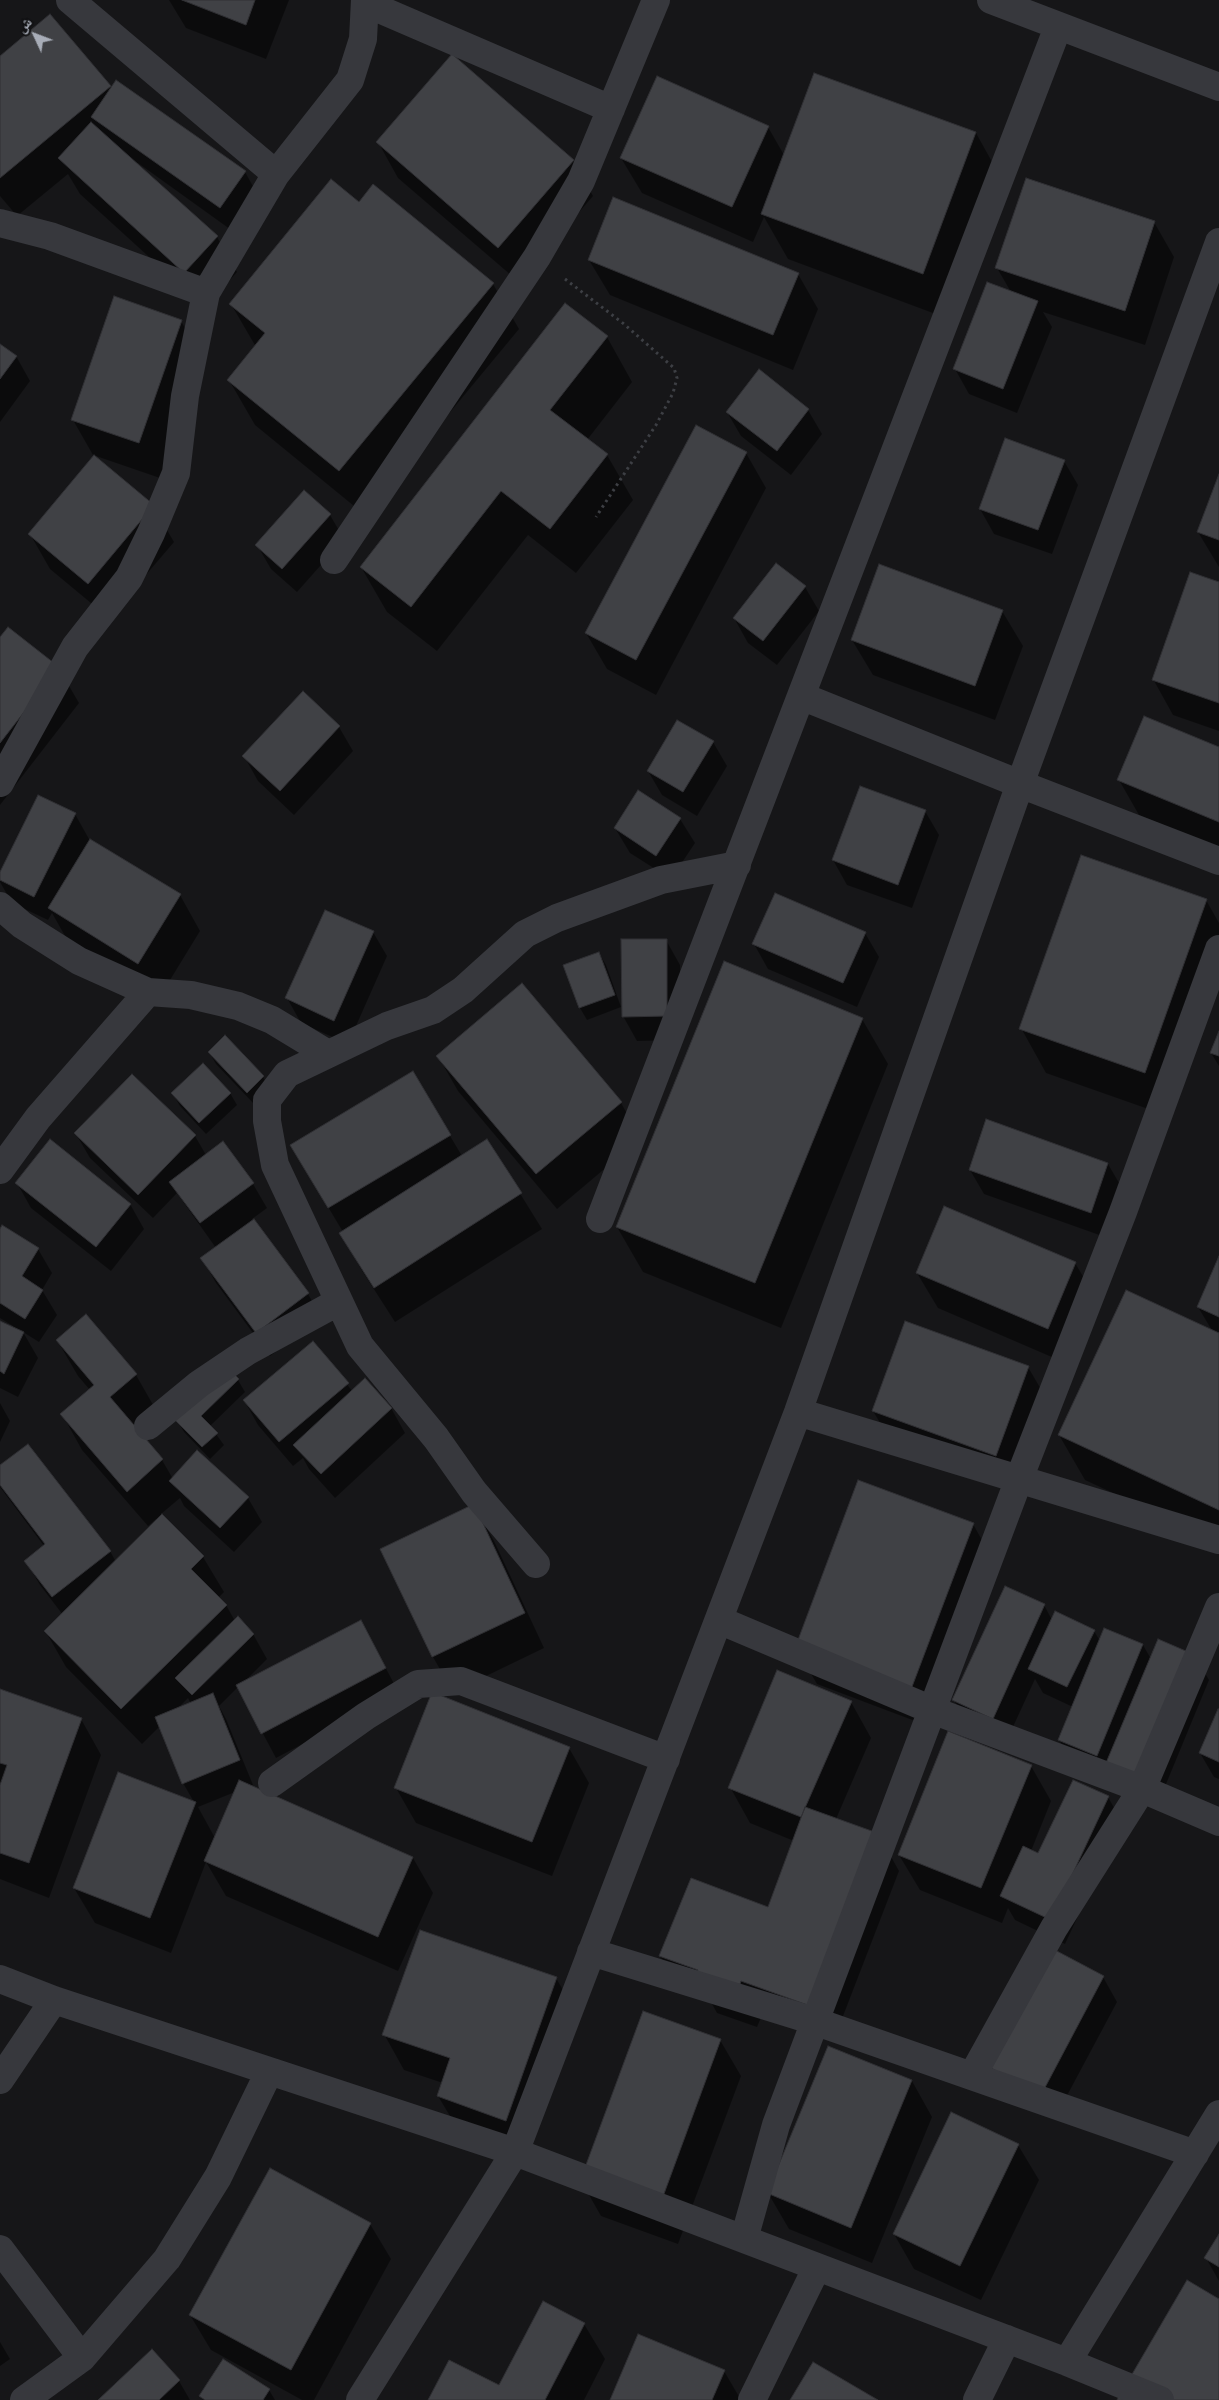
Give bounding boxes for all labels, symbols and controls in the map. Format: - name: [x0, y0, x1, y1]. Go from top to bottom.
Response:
- north arrow: [10, 10, 60, 60]
- text: ش: [13, 14, 35, 36]

